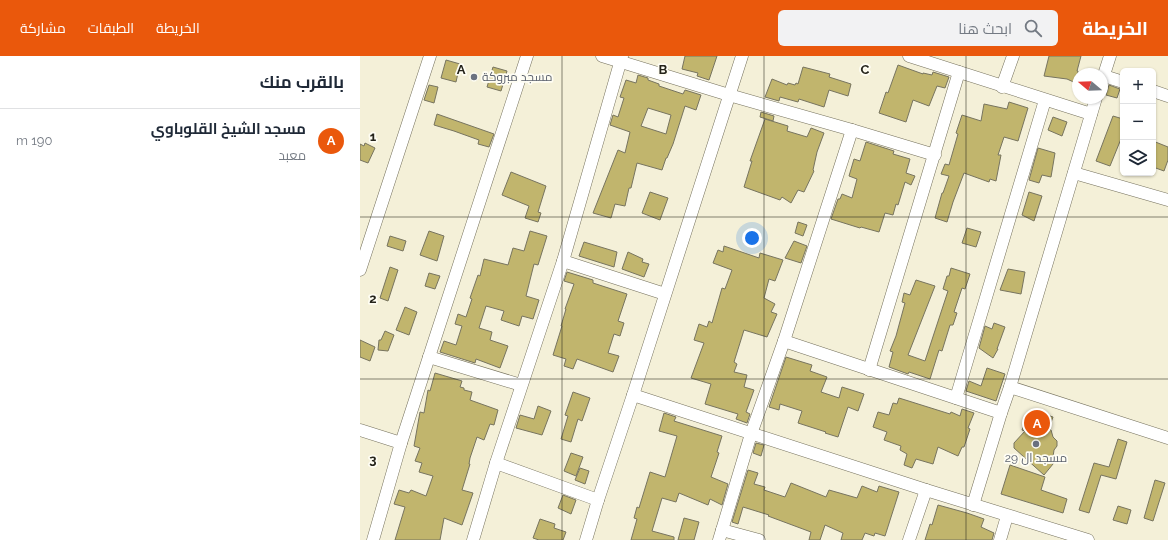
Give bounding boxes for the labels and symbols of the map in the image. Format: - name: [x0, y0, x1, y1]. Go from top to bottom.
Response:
- text: A: [457, 62, 466, 77]
- text: B: [659, 62, 668, 77]
- text: C: [861, 62, 870, 77]
- north arrow: [1072, 68, 1108, 104]
- place label: مسجد مبروكة: [482, 70, 553, 84]
- marker: مسجد مبروكة: [469, 72, 479, 82]
- text: 1: [370, 129, 377, 144]
- your location: [742, 228, 762, 248]
- text: 2: [369, 291, 377, 306]
- pin: A: [1024, 408, 1050, 438]
- marker: مسجد ال 29: [1031, 439, 1041, 449]
- place label: مسجد ال 29: [1005, 451, 1067, 465]
- text: 3: [369, 452, 377, 467]

